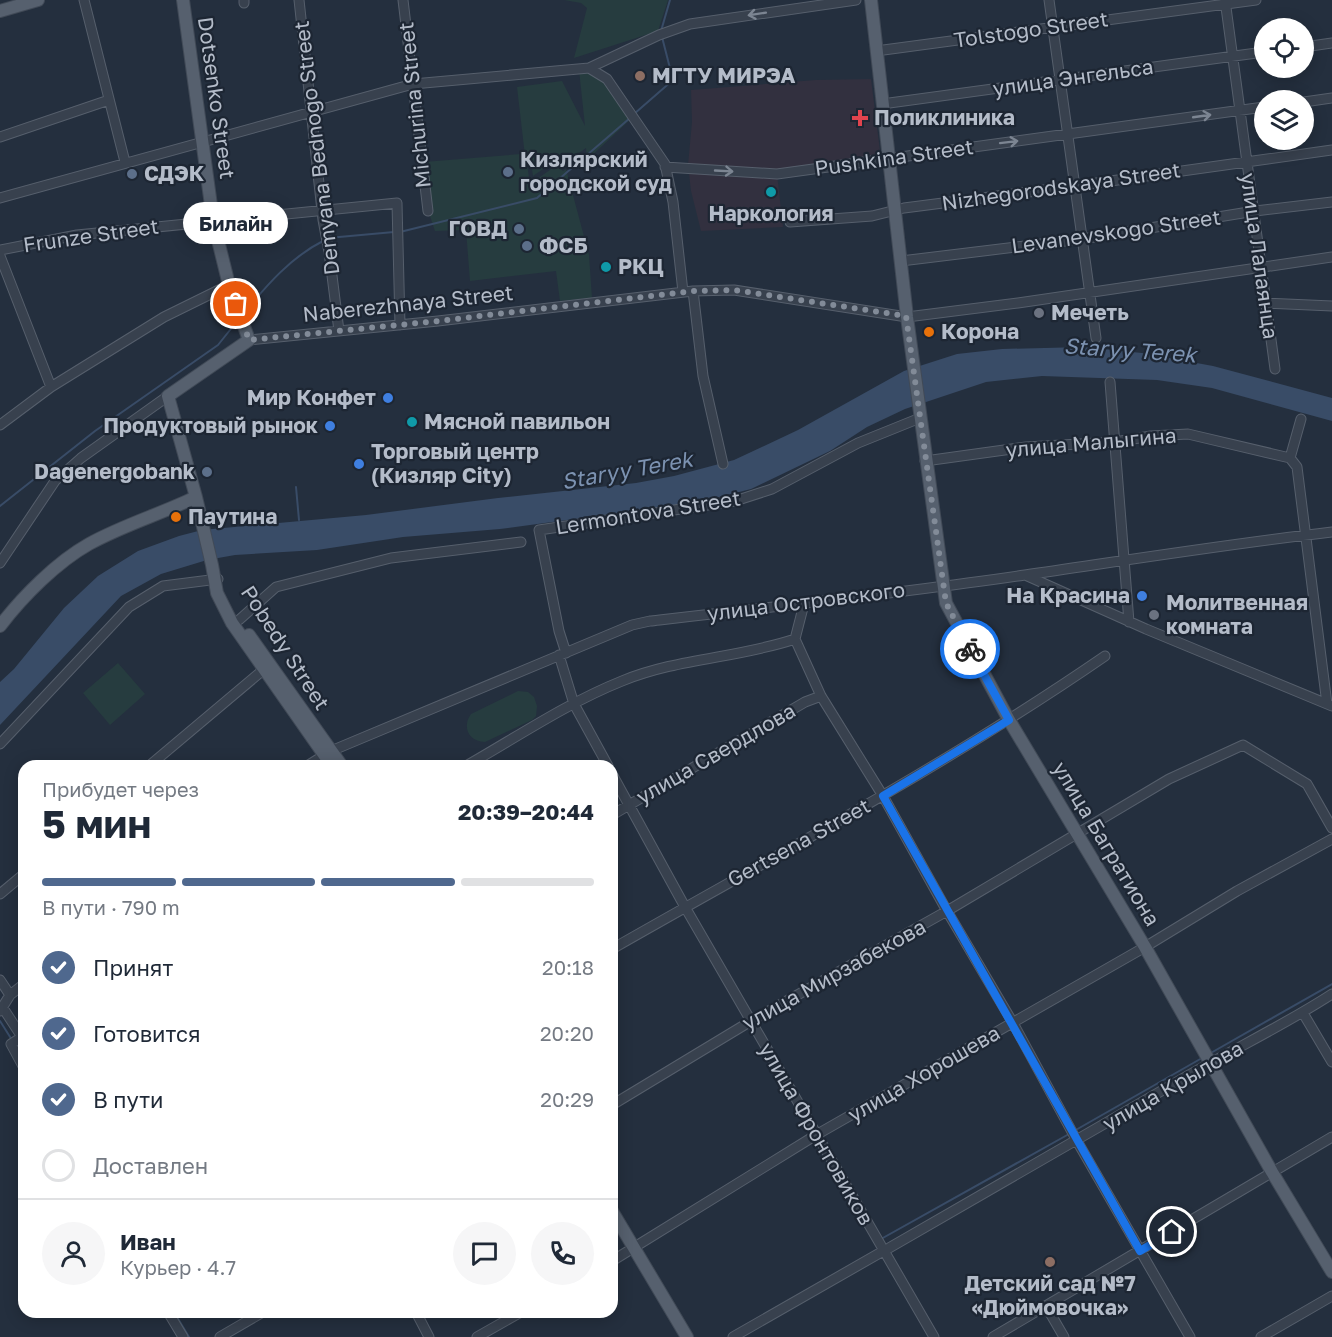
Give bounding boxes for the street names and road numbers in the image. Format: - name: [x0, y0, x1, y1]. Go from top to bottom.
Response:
- street label: Tolstogo Street: [952, 5, 1110, 53]
- street label: Dotsenko Street: [193, 15, 241, 181]
- street label: Demyana Bednogo Street: [288, 20, 344, 277]
- street label: Michurina Street: [392, 21, 436, 189]
- street label: улица Энгельса: [991, 53, 1155, 101]
- street label: Pushkina Street: [813, 133, 975, 181]
- street label: Nizhegorodskaya Street: [940, 156, 1182, 216]
- street label: улица Лалаянца: [1235, 171, 1285, 341]
- street label: Levanevskogo Street: [1010, 203, 1222, 259]
- street label: Frunze Street: [21, 213, 160, 257]
- street label: Naberezhnaya Street: [301, 279, 514, 327]
- street label: улица Малыгина: [1004, 422, 1177, 462]
- street label: Lermontova Street: [553, 485, 742, 539]
- street label: улица Островского: [705, 576, 906, 626]
- street label: Pobedy Street: [236, 580, 336, 715]
- street label: улица Свердлова: [631, 697, 800, 809]
- street label: улица Багратиона: [1048, 757, 1166, 930]
- street label: Gertsena Street: [722, 792, 875, 892]
- street label: улица Мирзабекова: [737, 913, 930, 1035]
- street label: улица Хорошева: [843, 1019, 1004, 1127]
- street label: улица Крылова: [1097, 1034, 1248, 1136]
- street label: улица Фронтовиков: [754, 1038, 880, 1229]

